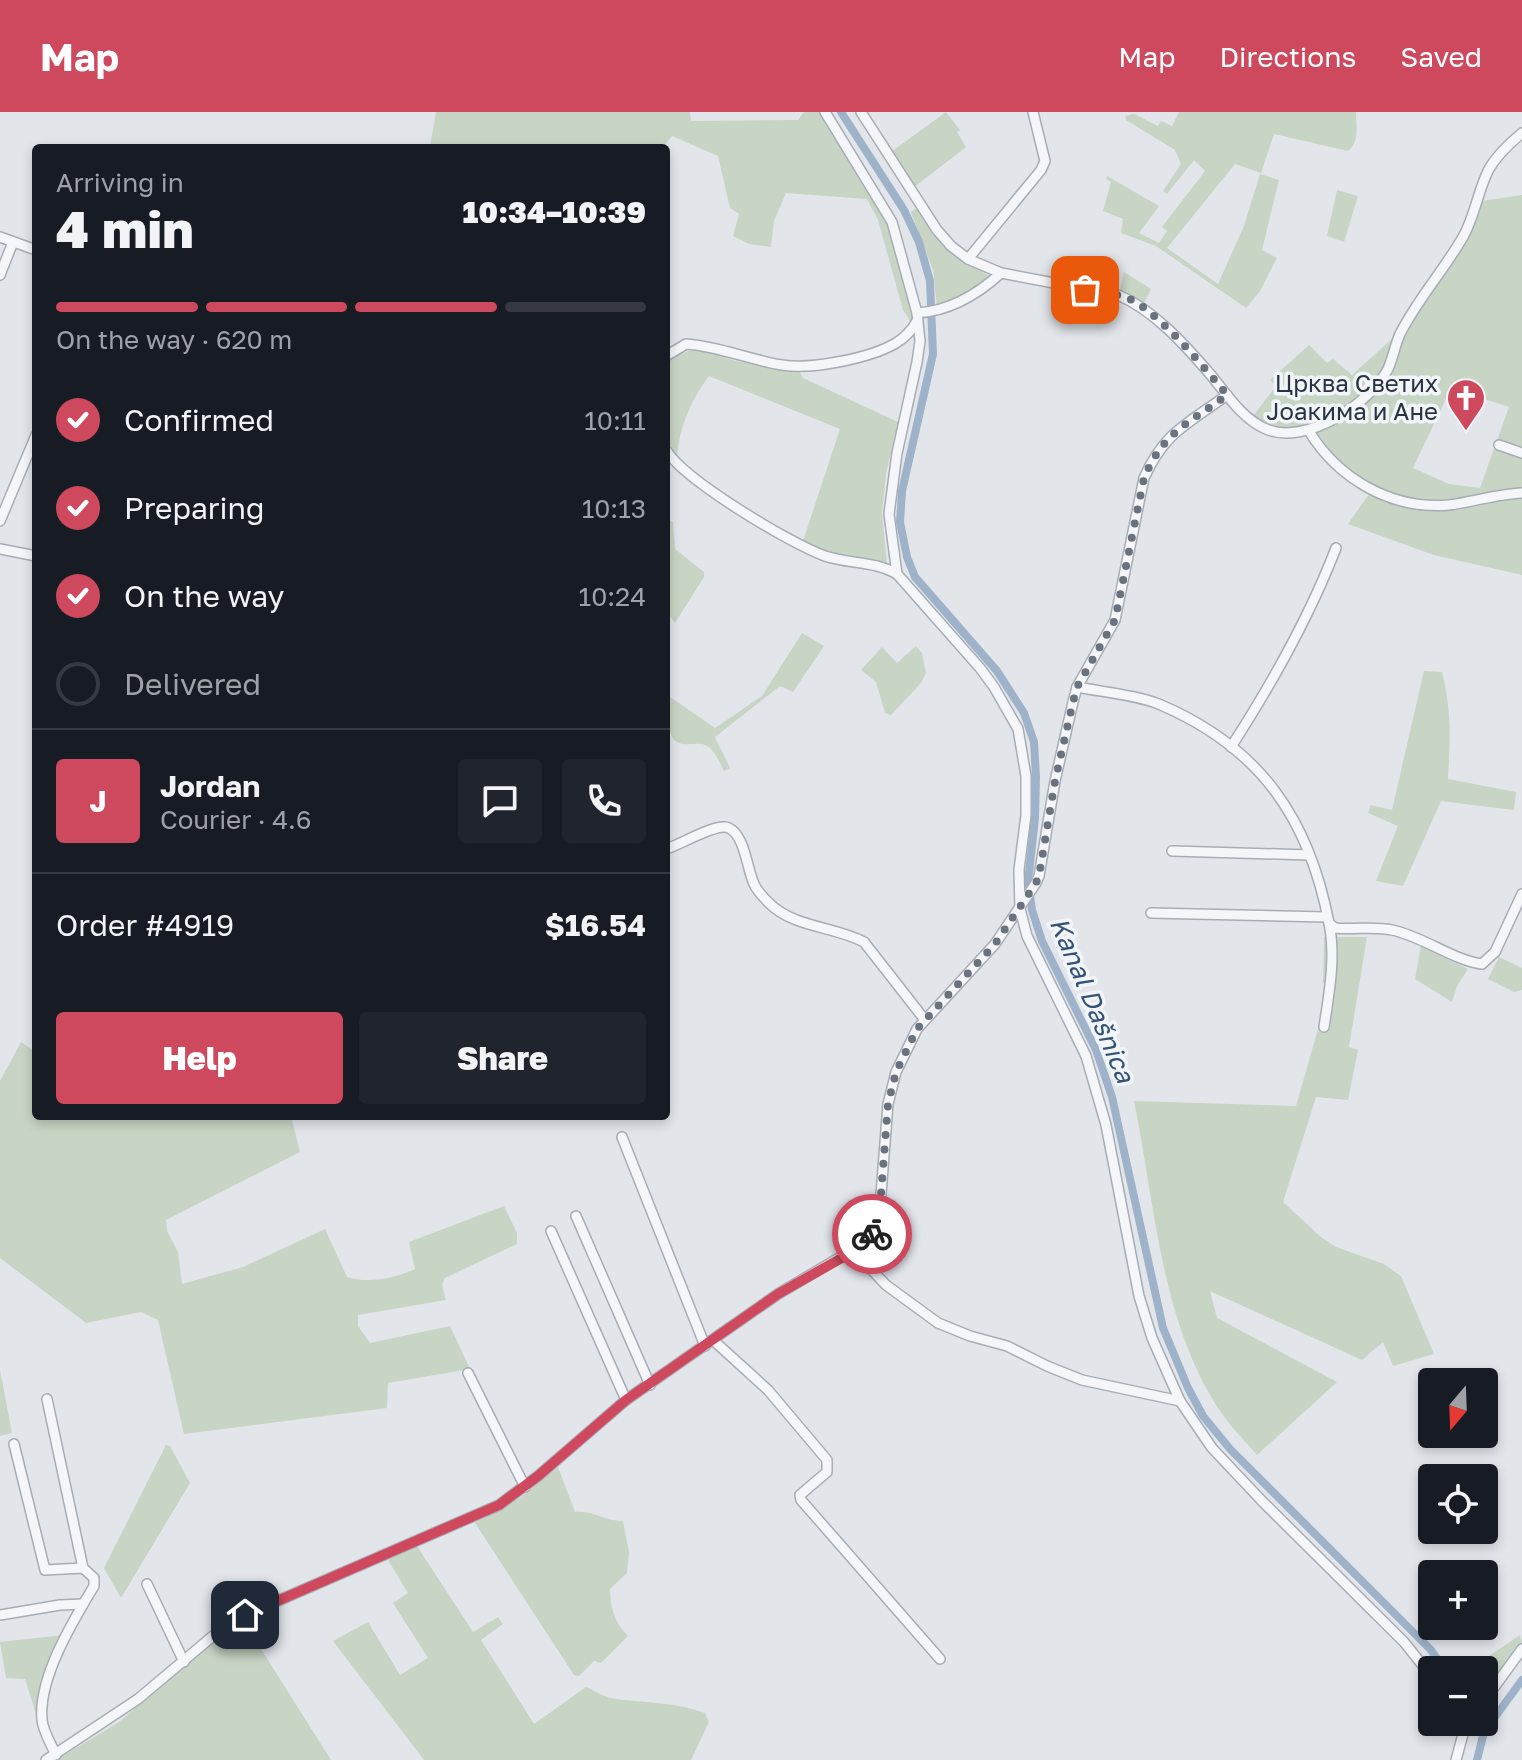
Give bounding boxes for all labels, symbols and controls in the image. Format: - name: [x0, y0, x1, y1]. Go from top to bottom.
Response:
- text: Map: [40, 34, 119, 79]
- text: Map: [1118, 40, 1175, 73]
- text: Directions: [1219, 40, 1356, 73]
- text: Saved: [1400, 40, 1482, 73]
- text: Arriving in: [56, 167, 184, 198]
- text: 10:34–10:39: [463, 194, 646, 230]
- text: 4 min: [56, 197, 194, 259]
- pin: [1051, 256, 1119, 324]
- icon: bag: [1063, 268, 1107, 312]
- text: On the way · 620 m: [56, 324, 292, 355]
- place label: Црква Светих Јоакима и Ане: [1266, 368, 1438, 425]
- church icon: Црква Светих Јоакима и Ане: [1445, 377, 1487, 432]
- icon: check: [56, 398, 100, 442]
- text: Confirmed: [124, 402, 274, 438]
- text: 10:11: [584, 405, 646, 436]
- icon: check: [56, 486, 100, 530]
- text: Preparing: [124, 490, 265, 526]
- text: 10:13: [582, 493, 646, 524]
- icon: check: [56, 574, 100, 618]
- text: On the way: [124, 578, 284, 614]
- text: 10:24: [579, 581, 646, 612]
- text: Delivered: [124, 666, 261, 702]
- button: chat: [458, 759, 542, 843]
- button: phone: [562, 759, 646, 843]
- text: Jordan: [160, 768, 260, 804]
- text: J: [89, 783, 107, 819]
- text: Courier · 4.6: [160, 804, 312, 835]
- text: Order #4919: [56, 907, 234, 943]
- text: $16.54: [545, 907, 646, 943]
- water label: Kanal Dašnica: [1044, 913, 1142, 1088]
- button: Help: [56, 1012, 343, 1104]
- button: Share: [359, 1012, 646, 1104]
- courier: [832, 1194, 912, 1274]
- icon: bike: [850, 1212, 894, 1256]
- north arrow: [1418, 1368, 1498, 1448]
- map controls: [1418, 1368, 1498, 1736]
- button: locate: [1418, 1464, 1498, 1544]
- button: +: [1418, 1560, 1498, 1640]
- pin: [211, 1581, 279, 1649]
- icon: home: [223, 1593, 267, 1637]
- button: −: [1418, 1656, 1498, 1736]

